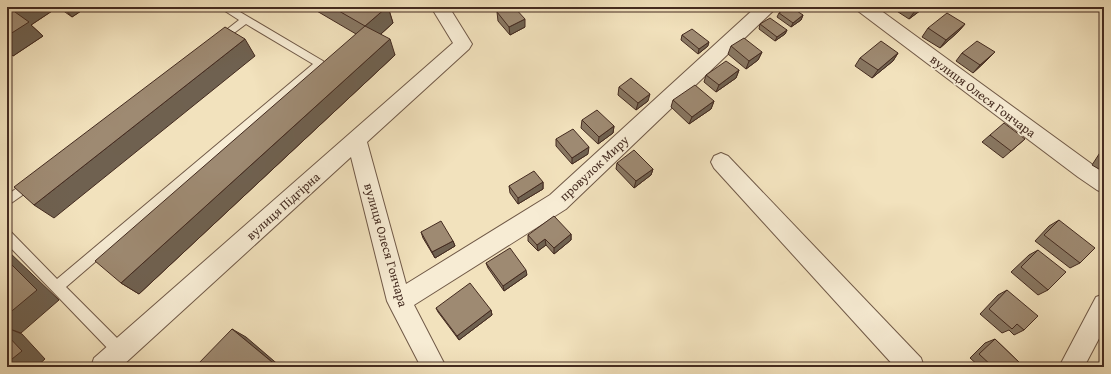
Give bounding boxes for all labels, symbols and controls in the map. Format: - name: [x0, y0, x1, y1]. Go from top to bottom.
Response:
- street label: вулиця Олеся Гончара: [926, 50, 1040, 143]
- street label: провулок Миру: [555, 130, 633, 205]
- street label: вулиця Підгірна: [242, 167, 325, 244]
- street label: вулиця Олеся Гончара: [359, 181, 413, 310]

